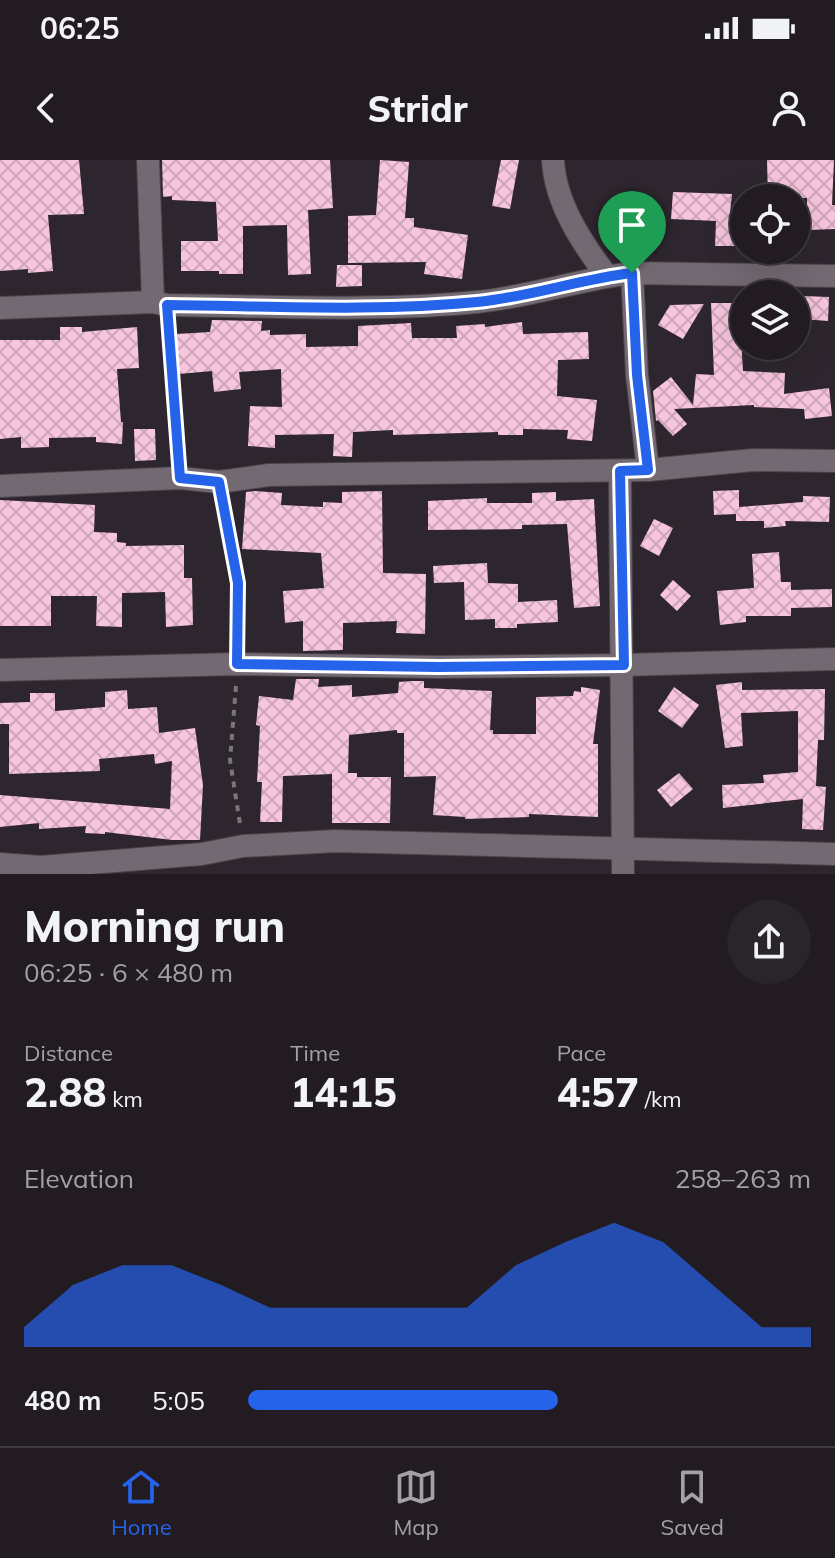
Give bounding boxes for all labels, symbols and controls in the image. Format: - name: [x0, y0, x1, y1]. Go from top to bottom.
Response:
- text: 06:25: [40, 9, 119, 47]
- icon: back: [24, 86, 68, 130]
- text: Stridr: [368, 86, 467, 131]
- icon: person: [767, 86, 811, 130]
- map controls: [730, 184, 810, 360]
- button: locate: [730, 184, 810, 264]
- pin: [598, 191, 666, 273]
- icon: arrive: [610, 203, 654, 247]
- button: layers: [730, 280, 810, 360]
- text: Morning run: [24, 898, 285, 953]
- button: share: [727, 900, 811, 984]
- text: 06:25 · 6 × 480 m: [24, 956, 233, 989]
- text: Distance: [24, 1039, 113, 1067]
- text: Time: [290, 1039, 340, 1067]
- text: Pace: [557, 1039, 606, 1067]
- text: 2.88: [24, 1067, 106, 1117]
- text: 14:15: [290, 1067, 397, 1117]
- text: 4:57: [557, 1067, 639, 1117]
- text: km: [106, 1085, 143, 1113]
- text: /km: [639, 1085, 682, 1113]
- text: Elevation: [24, 1162, 134, 1195]
- text: 258–263 m: [675, 1162, 811, 1195]
- text: 480 m: [24, 1384, 101, 1417]
- text: 5:05: [152, 1384, 205, 1417]
- tab: Home: [111, 1465, 172, 1541]
- tab: Map: [393, 1465, 439, 1541]
- tab: Saved: [661, 1465, 724, 1541]

